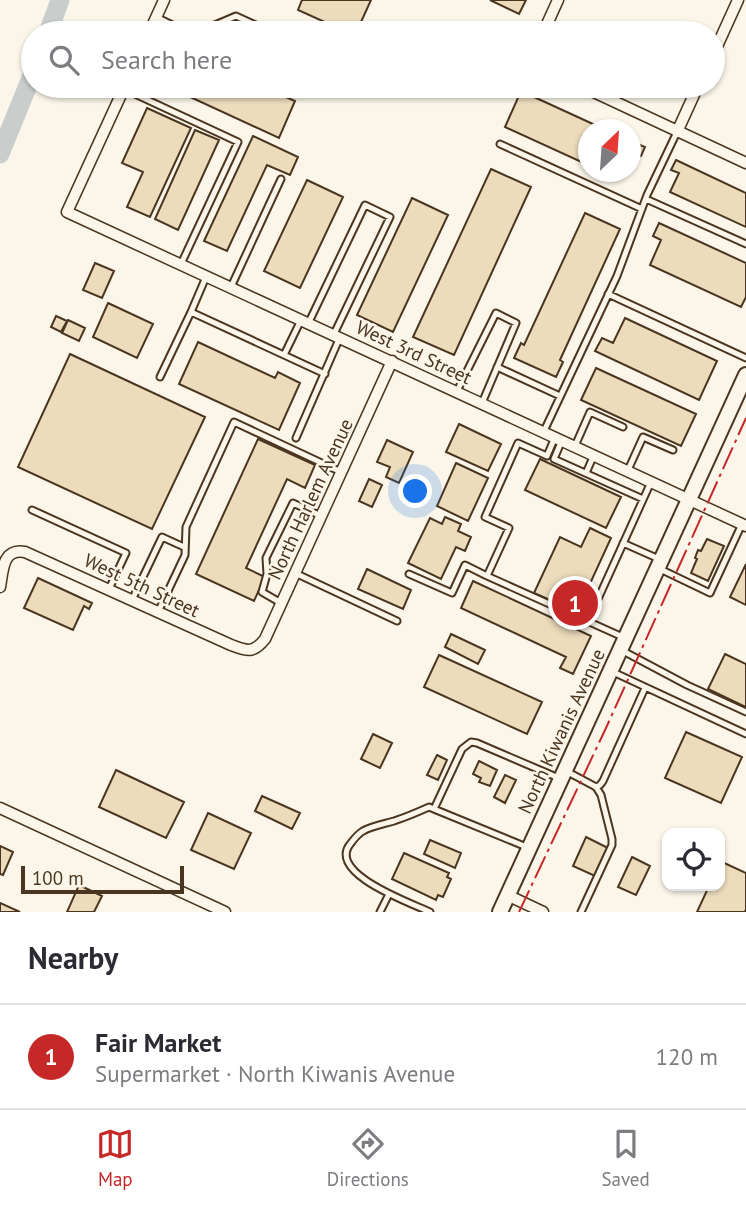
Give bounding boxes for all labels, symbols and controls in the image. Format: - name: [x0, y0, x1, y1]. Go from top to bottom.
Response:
- search box: [21, 21, 725, 98]
- icon: search: [45, 41, 83, 79]
- text: Search here: [101, 43, 232, 76]
- north arrow: [578, 119, 641, 182]
- street label: West 3rd Street: [352, 315, 476, 389]
- street label: North Harlem Avenue: [262, 415, 358, 583]
- your location: [398, 474, 432, 508]
- street label: West 5th Street: [80, 548, 204, 623]
- pin: 1: [552, 577, 598, 629]
- street label: North Kiwanis Avenue: [512, 645, 610, 817]
- map controls: [662, 828, 725, 891]
- button: locate: [662, 828, 725, 891]
- scale bar: [21, 863, 184, 895]
- text: 100 m: [32, 866, 84, 890]
- text: Nearby: [28, 938, 118, 977]
- text: Fair Market: [95, 1026, 221, 1059]
- text: 1: [44, 1042, 58, 1071]
- text: 120 m: [656, 1042, 718, 1071]
- text: Supermarket · North Kiwanis Avenue: [95, 1059, 455, 1088]
- tab: Map: [96, 1125, 134, 1191]
- tab: Directions: [327, 1125, 409, 1191]
- tab: Saved: [601, 1125, 650, 1191]

